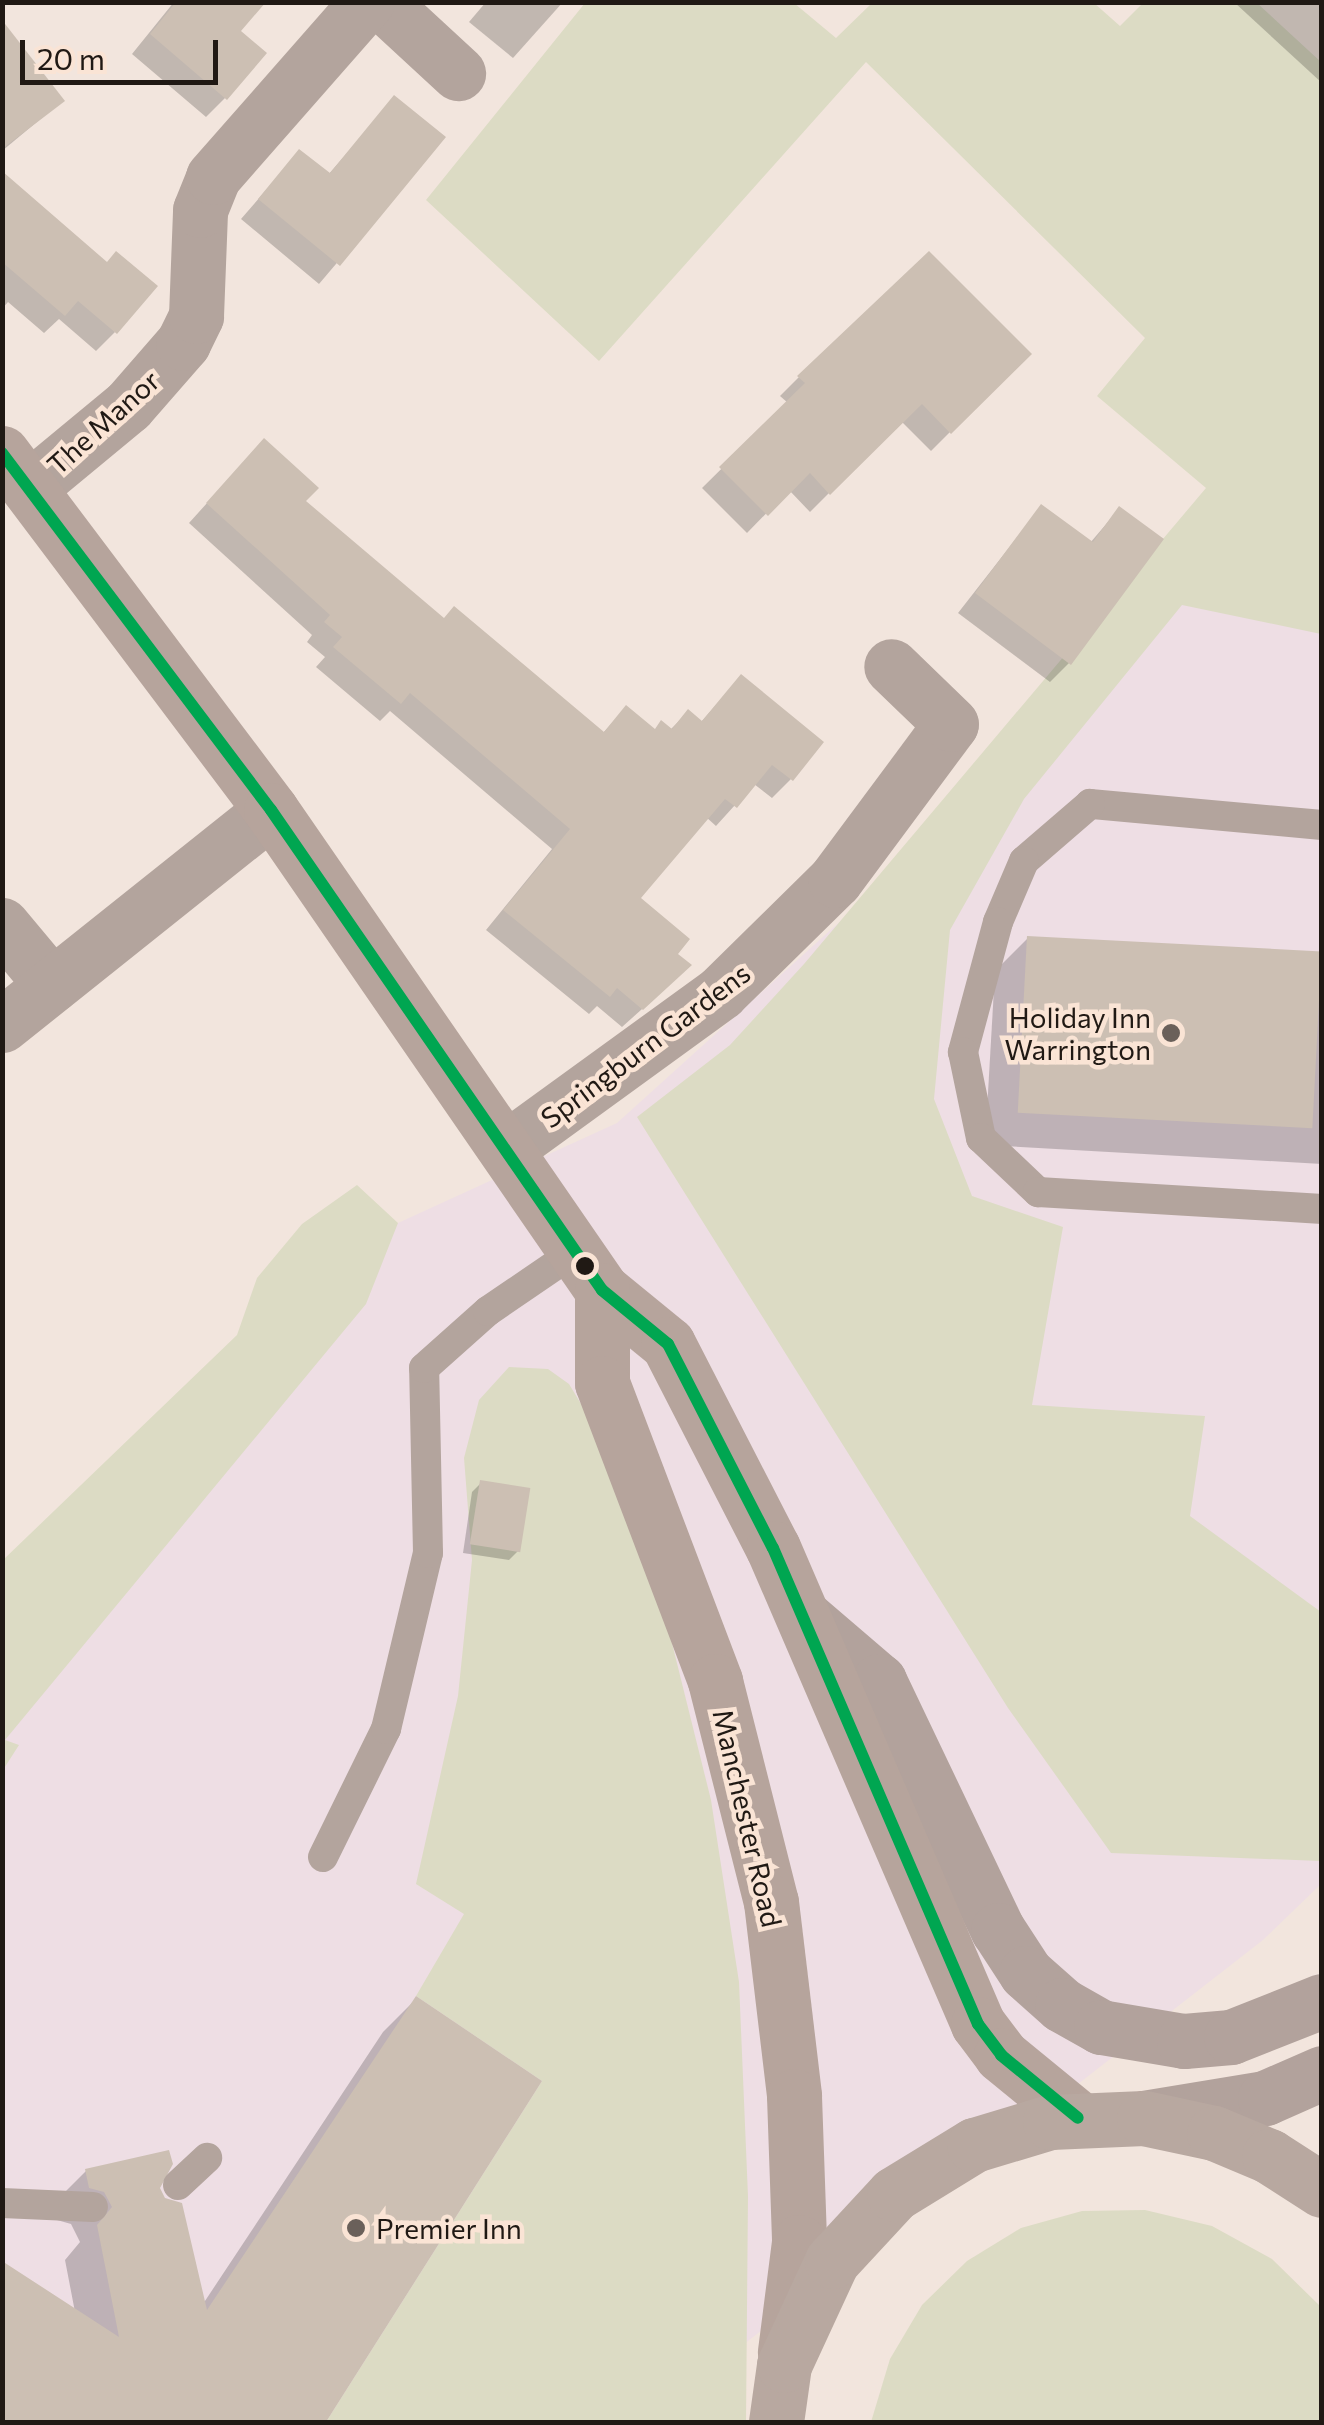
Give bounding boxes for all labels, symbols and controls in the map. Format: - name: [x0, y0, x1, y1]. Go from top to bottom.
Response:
- scale bar: [25, 20, 222, 82]
- text: 20 m: [37, 39, 105, 76]
- street label: The Manor: [40, 363, 166, 481]
- street label: Springburn Gardens: [534, 955, 756, 1135]
- place label: Holiday Inn Warrington: [1004, 1000, 1151, 1066]
- marker: Holiday Inn Warrington: [1160, 1022, 1182, 1044]
- unlabelled marker: [575, 1256, 595, 1276]
- street label: Manchester Road: [707, 1706, 789, 1930]
- place label: Premier Inn: [376, 2211, 522, 2245]
- marker: Premier Inn: [345, 2217, 367, 2239]

